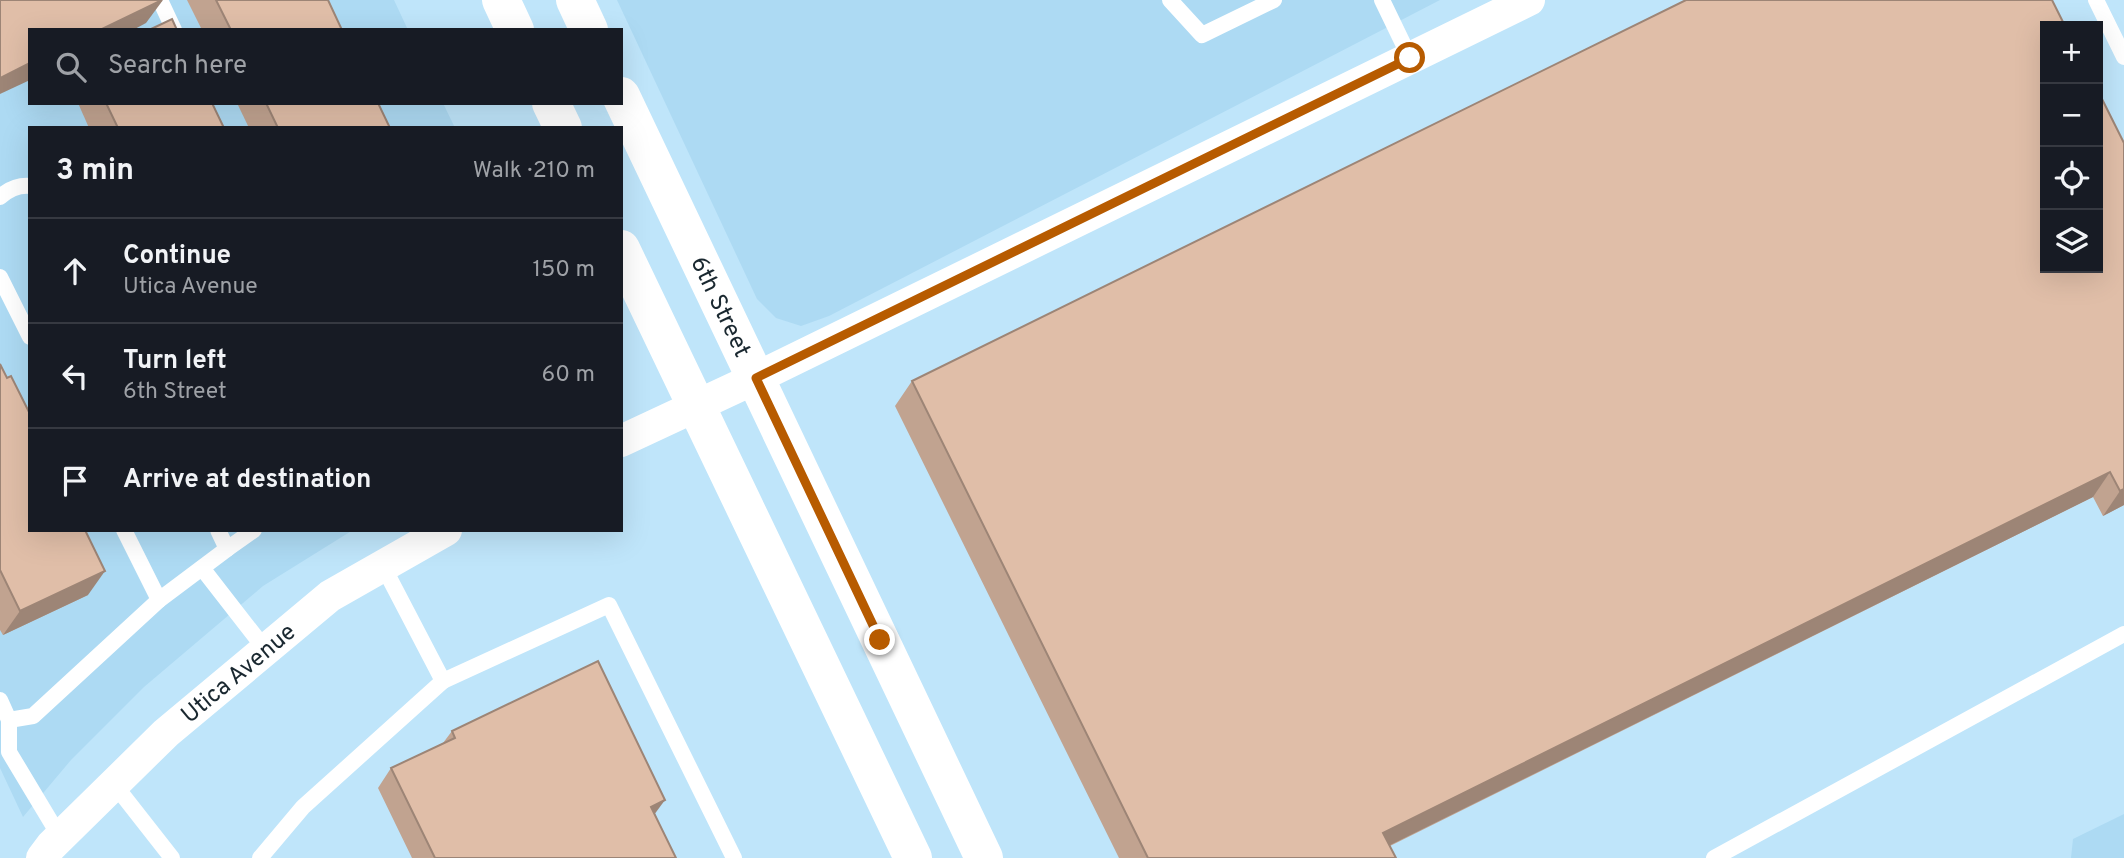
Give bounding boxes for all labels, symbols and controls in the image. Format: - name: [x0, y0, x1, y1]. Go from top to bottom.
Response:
- map controls: [2040, 21, 2103, 273]
- button: +: [2040, 21, 2103, 84]
- search box: [28, 28, 623, 105]
- route start: [1394, 42, 1425, 73]
- icon: search: [52, 48, 90, 86]
- text: Search here: [108, 50, 247, 83]
- button: −: [2040, 84, 2103, 147]
- button: locate: [2040, 147, 2103, 210]
- text: 3 min: [56, 153, 134, 190]
- text: Walk · 210 m: [473, 157, 595, 186]
- button: layers: [2040, 210, 2103, 273]
- text: Continue: [123, 240, 231, 273]
- icon: ahead: [56, 252, 94, 290]
- street label: 6th Street: [683, 252, 756, 363]
- text: 150 m: [533, 256, 595, 285]
- text: Utica Avenue: [123, 273, 258, 302]
- text: Turn left: [123, 345, 227, 378]
- icon: left: [56, 357, 94, 395]
- text: 60 m: [542, 361, 595, 390]
- text: 6th Street: [123, 378, 227, 407]
- icon: arrive: [56, 462, 94, 500]
- text: Arrive at destination: [123, 464, 371, 497]
- street label: Utica Avenue: [176, 618, 303, 731]
- route end: [864, 624, 895, 655]

